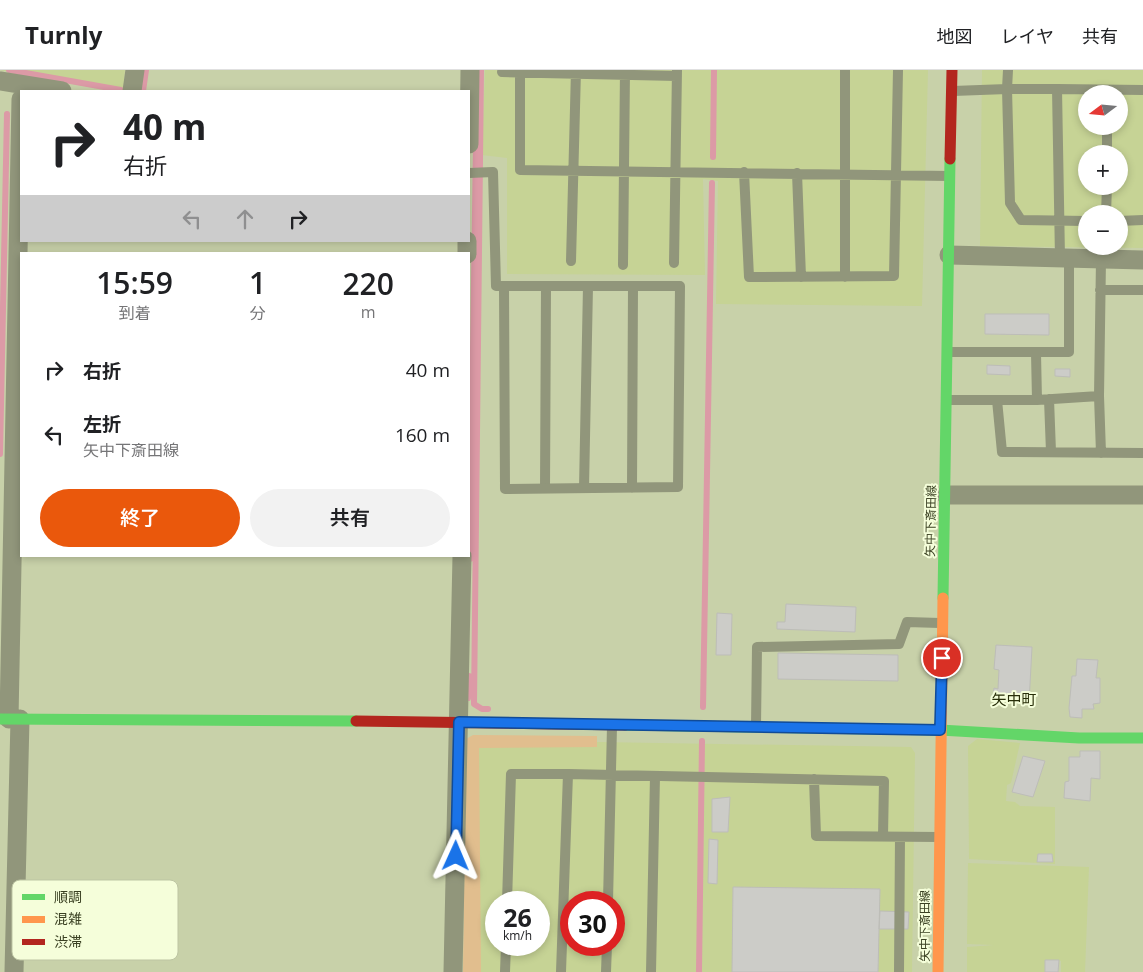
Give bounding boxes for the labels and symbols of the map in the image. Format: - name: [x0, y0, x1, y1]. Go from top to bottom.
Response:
- north arrow: [1078, 85, 1128, 135]
- street label: 矢中下斎田線: [921, 485, 940, 557]
- pin: [921, 637, 963, 679]
- district label: 矢中町: [991, 689, 1037, 709]
- position arrow: [429, 829, 481, 881]
- legend: [12, 880, 178, 960]
- text: 順調: [54, 887, 82, 906]
- street label: 矢中下斎田線: [916, 890, 933, 962]
- speed limit sign: 30: [560, 891, 625, 956]
- text: 混雑: [54, 909, 82, 928]
- text: 渋滞: [54, 932, 82, 951]

